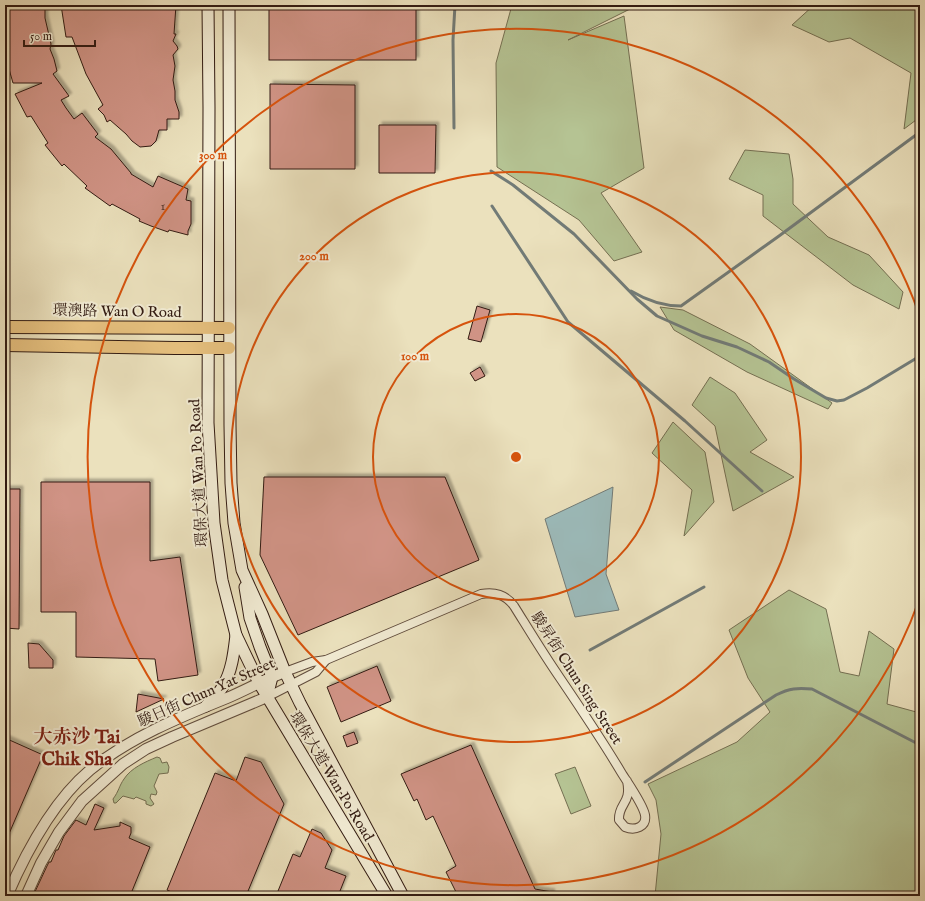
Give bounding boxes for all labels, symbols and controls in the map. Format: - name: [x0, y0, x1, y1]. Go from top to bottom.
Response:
- scale bar: [24, 22, 95, 48]
- text: 50 m: [30, 29, 52, 44]
- text: 300 m: [199, 148, 228, 163]
- house number: 1: [161, 198, 166, 215]
- text: 200 m: [299, 249, 329, 264]
- street label: 環澳路 Wan O Road: [52, 301, 183, 322]
- text: 100 m: [401, 349, 430, 364]
- street label: 環保大道 Wan Po Road: [185, 398, 212, 547]
- centre of rings: [509, 450, 523, 464]
- street label: 駿昇街 Chun Sing Street: [527, 608, 627, 748]
- street label: 駿日街 Chun Yat Street: [135, 654, 278, 731]
- street label: 環保大道 Wan Po Road: [285, 708, 378, 845]
- district label: 大赤沙 Tai Chik Sha: [34, 726, 120, 772]

